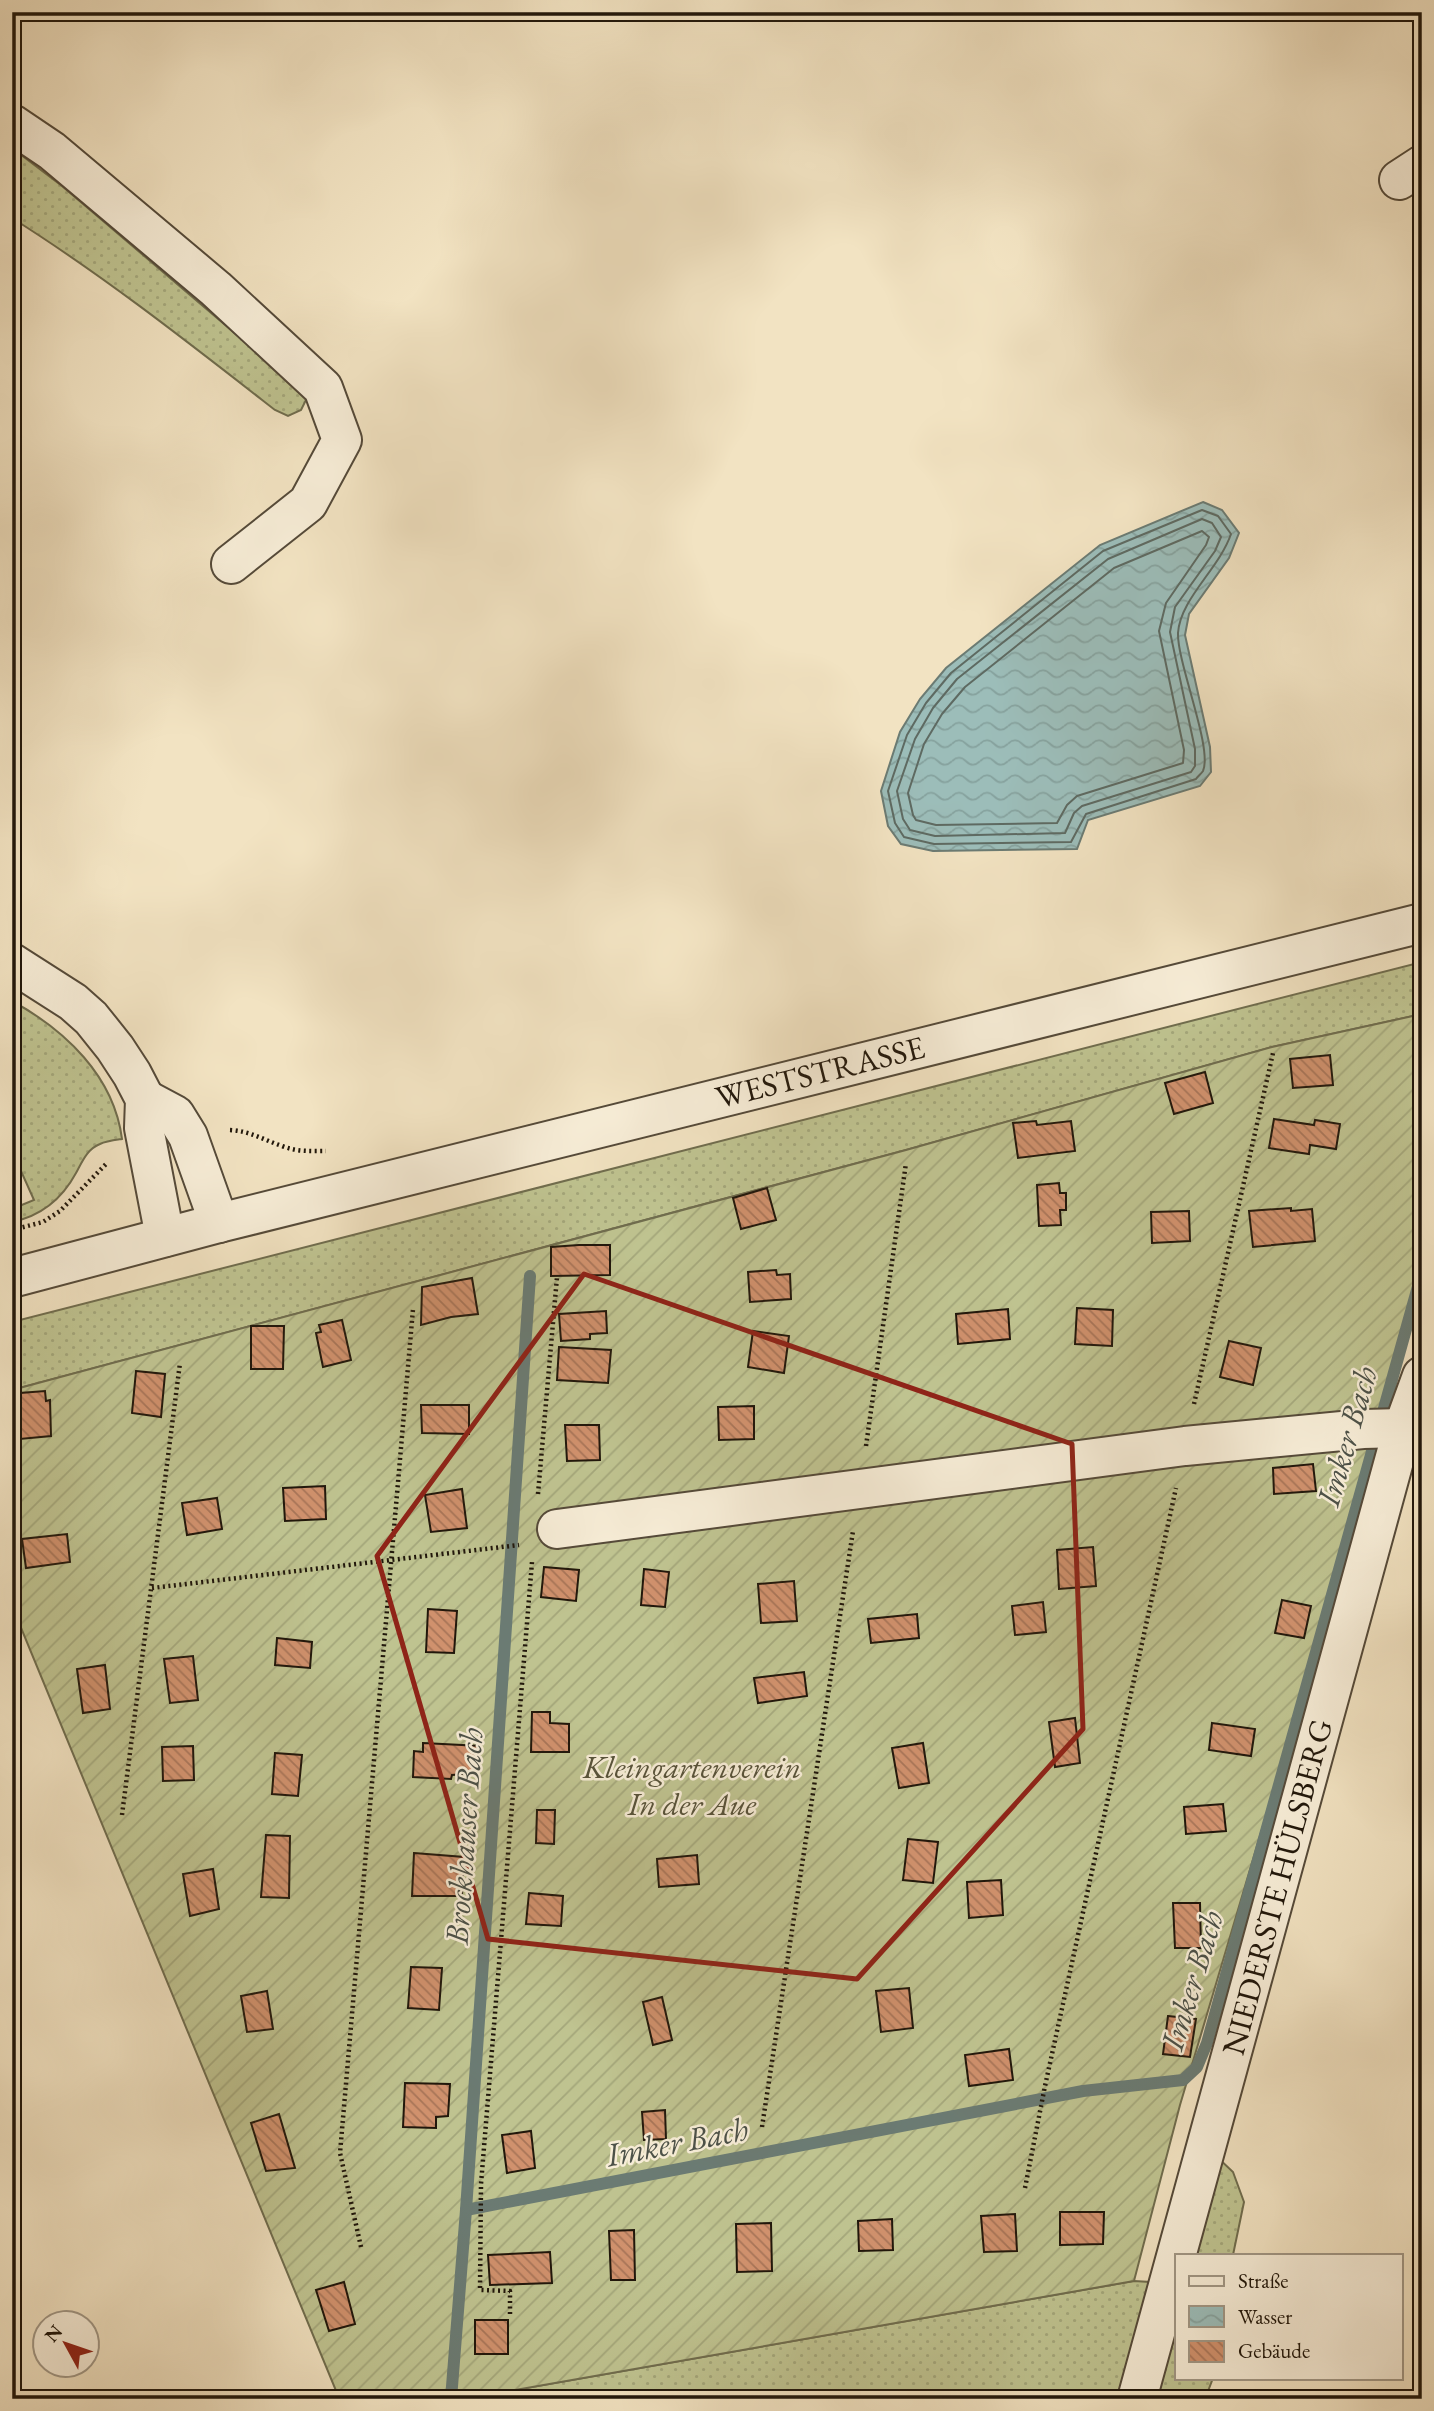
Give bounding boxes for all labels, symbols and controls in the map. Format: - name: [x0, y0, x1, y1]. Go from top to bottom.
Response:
- street label: WESTSTRASSE: [711, 1026, 929, 1118]
- water label: Imker Bach: [1306, 1361, 1387, 1512]
- street label: NIEDERSTE HÜLSBERG: [1212, 1714, 1342, 2060]
- water label: Brockhauser Bach: [434, 1726, 493, 1947]
- park label: Kleingartenverein In der Aue: [582, 1746, 801, 1825]
- water label: Imker Bach: [1150, 1905, 1233, 2056]
- water label: Imker Bach: [602, 2107, 752, 2176]
- legend: [1175, 2254, 1402, 2380]
- text: Straße: [1238, 2267, 1289, 2294]
- text: Wasser: [1238, 2303, 1292, 2330]
- north arrow: [32, 2310, 102, 2380]
- text: N: [39, 2319, 68, 2347]
- text: Gebäude: [1238, 2337, 1310, 2364]

